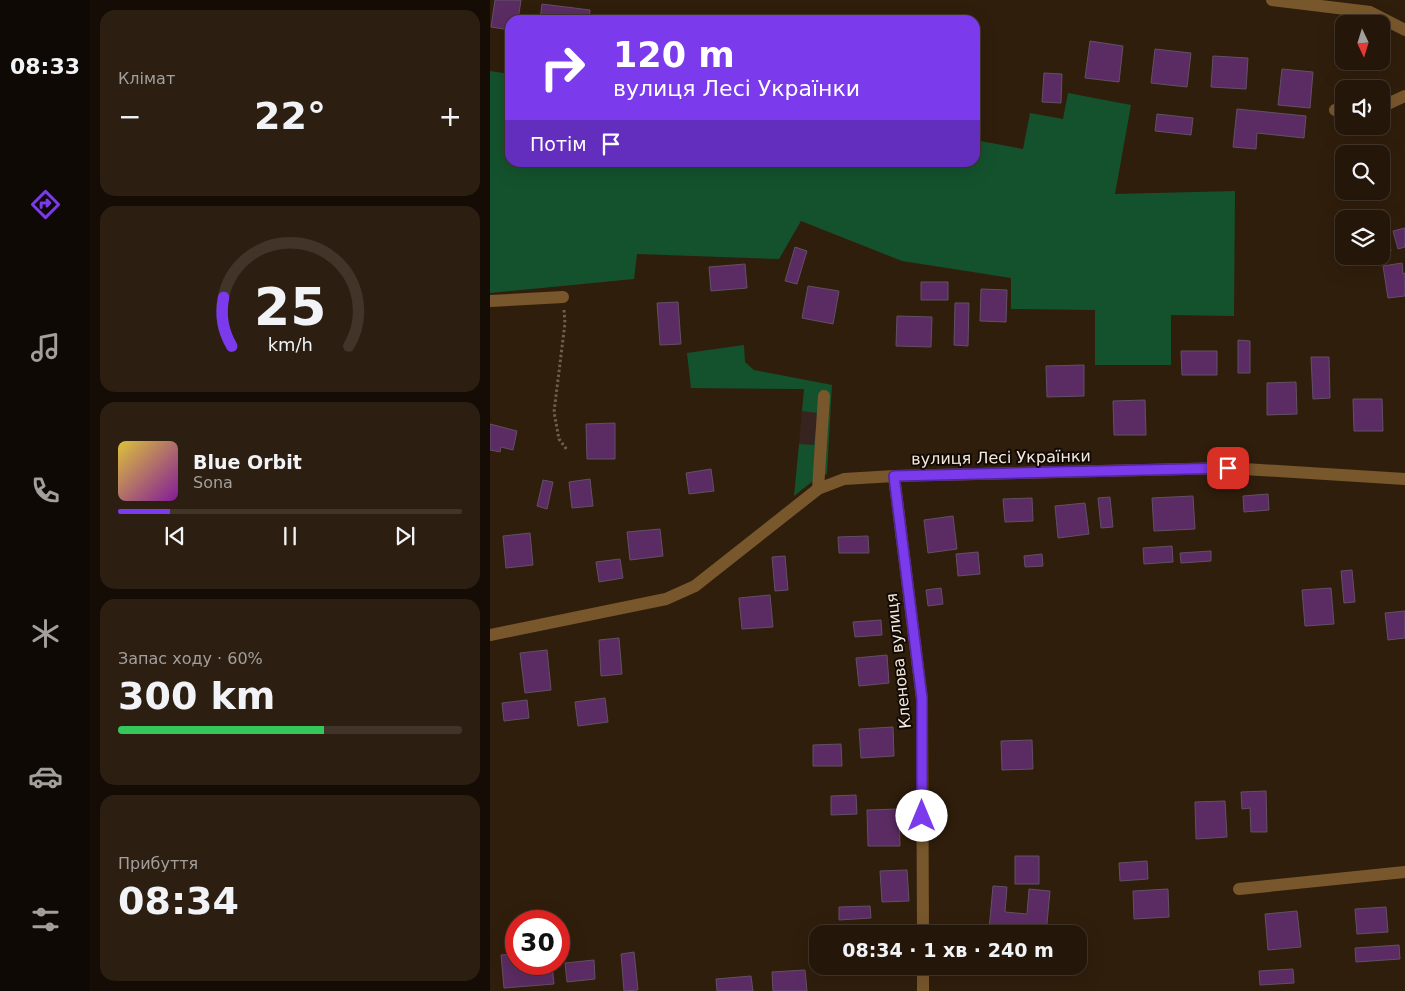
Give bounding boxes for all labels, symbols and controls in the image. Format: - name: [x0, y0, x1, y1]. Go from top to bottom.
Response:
- north arrow: [1335, 15, 1390, 70]
- map controls: [1335, 15, 1390, 265]
- icon: right: [530, 35, 595, 100]
- text: 120 m: [613, 35, 735, 75]
- text: 08:33: [10, 54, 80, 79]
- text: Клімат: [118, 69, 175, 88]
- text: вулиця Лесі Українки: [613, 76, 860, 101]
- button: sound: [1335, 80, 1390, 135]
- text: 22°: [254, 94, 326, 138]
- text: −: [118, 100, 141, 133]
- text: +: [439, 100, 462, 133]
- icon: arrive: [597, 130, 625, 158]
- text: Потім: [530, 133, 587, 155]
- button: search: [1335, 145, 1390, 200]
- icon: directions: [28, 187, 63, 222]
- button: layers: [1335, 210, 1390, 265]
- text: 25: [254, 277, 326, 337]
- icon: music: [28, 330, 63, 365]
- text: km/h: [267, 334, 313, 355]
- street label: вулиця Лесі Українки: [911, 446, 1091, 469]
- pin: [1207, 447, 1249, 489]
- text: Blue Orbit: [193, 451, 302, 473]
- icon: arrive: [1214, 454, 1242, 482]
- icon: phone: [28, 473, 63, 508]
- text: Sona: [193, 473, 233, 492]
- icon: previous: [161, 522, 189, 550]
- icon: pause: [276, 522, 304, 550]
- icon: next: [391, 522, 419, 550]
- street label: Кленова вулиця: [882, 592, 915, 730]
- icon: climate: [28, 616, 63, 651]
- text: Запас ходу · 60%: [118, 649, 263, 668]
- text: 300 km: [118, 674, 275, 718]
- icon: car: [28, 759, 63, 794]
- position arrow: [895, 789, 947, 841]
- text: Прибуття: [118, 854, 198, 873]
- text: 08:34: [118, 879, 239, 923]
- icon: filters: [28, 902, 63, 937]
- speed limit sign: 30: [505, 910, 570, 975]
- text: 08:34 · 1 хв · 240 m: [842, 939, 1054, 961]

